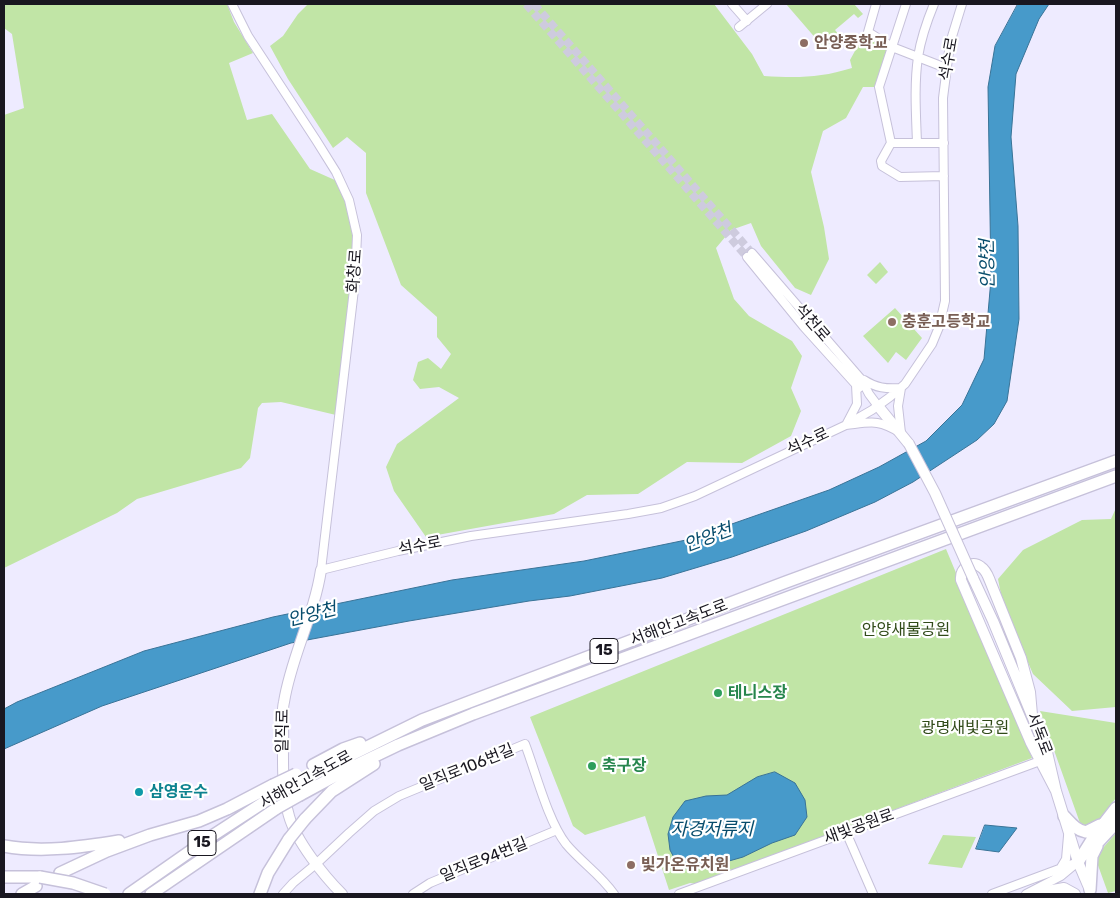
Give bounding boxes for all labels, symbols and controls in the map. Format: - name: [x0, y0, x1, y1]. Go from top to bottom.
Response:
- place label: 안양중학교: [814, 33, 888, 53]
- street label: 석수로: [936, 36, 962, 82]
- marker: 안양중학교: [798, 37, 810, 49]
- water label: 안양천: [977, 239, 999, 289]
- street label: 화창로: [344, 248, 366, 294]
- street label: 석천로: [790, 300, 834, 346]
- place label: 충훈고등학교: [902, 312, 990, 332]
- marker: 충훈고등학교: [886, 316, 898, 328]
- street label: 석수로: [784, 424, 832, 460]
- water label: 안양천: [681, 519, 735, 557]
- street label: 석수로: [396, 532, 444, 560]
- street label: 서해안고속도로: [627, 596, 731, 650]
- water label: 안양천: [285, 599, 339, 631]
- park label: 안양새물공원: [862, 620, 950, 640]
- road number: 15: [590, 638, 618, 664]
- place label: 테니스장: [728, 683, 787, 703]
- marker: 테니스장: [712, 687, 724, 699]
- street label: 일직로: [273, 709, 293, 753]
- street label: 서독로: [1022, 710, 1056, 758]
- park label: 광명새빛공원: [921, 718, 1009, 738]
- street label: 일직로106번길: [417, 740, 517, 796]
- street label: 서해안고속도로: [256, 747, 356, 813]
- place label: 축구장: [602, 756, 646, 776]
- marker: 축구장: [586, 760, 598, 772]
- place label: 삼영운수: [149, 782, 208, 802]
- marker: 삼영운수: [133, 786, 145, 798]
- street label: 새빛공원로: [821, 805, 897, 849]
- water label: 자경저류지: [671, 819, 753, 841]
- road number: 15: [188, 830, 216, 856]
- street label: 일직로94번길: [437, 834, 531, 886]
- place label: 빛가온유치원: [641, 855, 729, 875]
- marker: 빛가온유치원: [625, 859, 637, 871]

